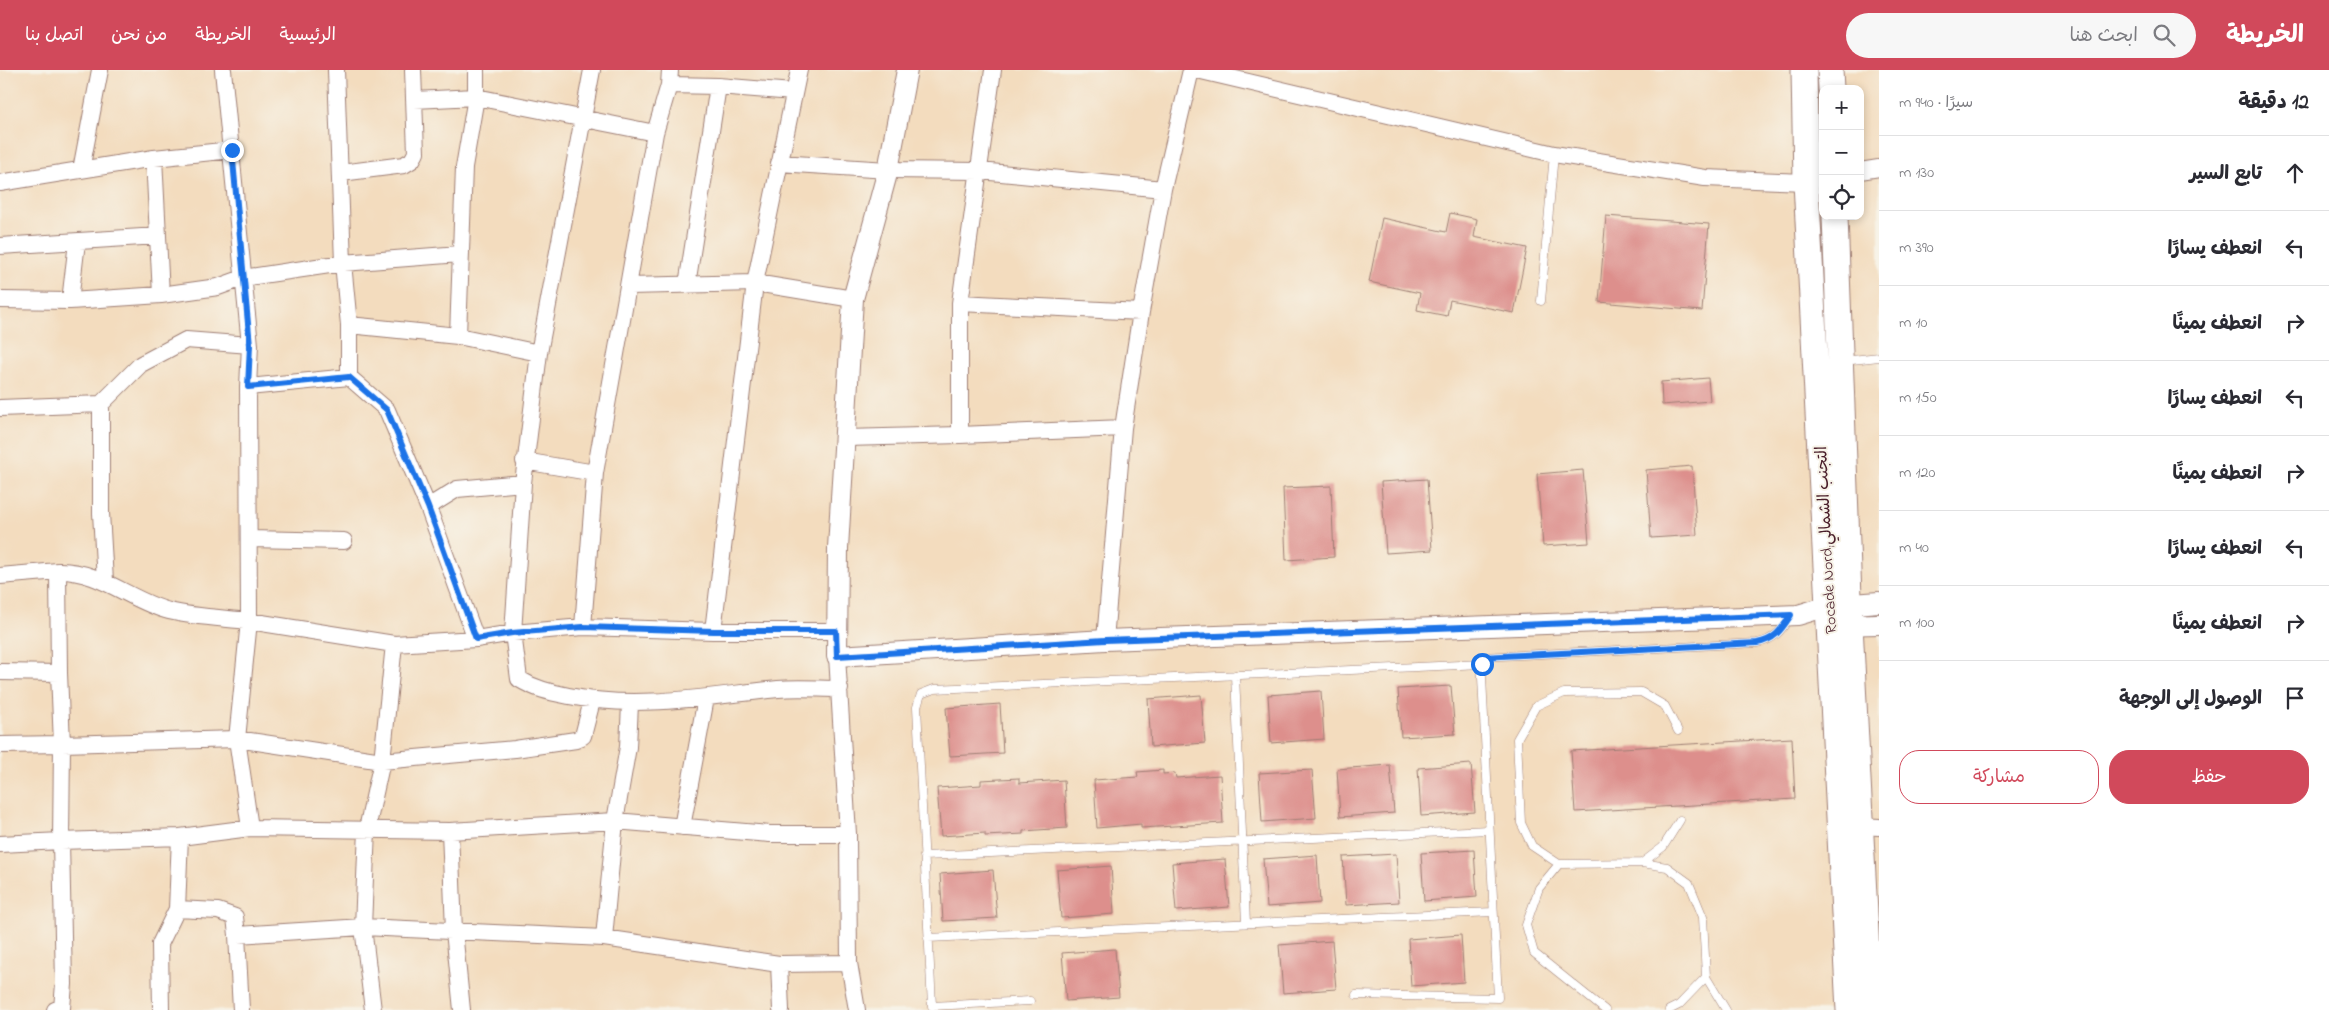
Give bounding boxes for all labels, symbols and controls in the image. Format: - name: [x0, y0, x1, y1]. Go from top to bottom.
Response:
- search box: [1846, 13, 2196, 58]
- text: الخريطة: [2226, 19, 2304, 54]
- icon: search: [2150, 21, 2178, 49]
- text: اتصل بنا: [25, 23, 83, 49]
- text: من نحن: [111, 23, 167, 49]
- text: الخريطة: [195, 23, 251, 49]
- text: الرئيسية: [279, 23, 336, 49]
- text: ابحث هنا: [2070, 23, 2138, 50]
- map controls: [1819, 85, 1864, 220]
- button: +: [1819, 85, 1864, 130]
- text: 12 دقيقة: [2238, 88, 2309, 118]
- text: سيرًا · 940 m: [1899, 91, 1973, 115]
- button: −: [1819, 130, 1864, 175]
- route end: [221, 139, 244, 162]
- icon: ahead: [2281, 159, 2309, 187]
- text: 130 m: [1899, 161, 1934, 185]
- text: تابع السير: [2190, 161, 2262, 188]
- button: locate: [1819, 175, 1864, 220]
- icon: left: [2281, 234, 2309, 262]
- text: 390 m: [1899, 236, 1934, 260]
- text: انعطف يسارًا: [2167, 236, 2262, 263]
- icon: right: [2281, 309, 2309, 337]
- text: 10 m: [1899, 311, 1927, 335]
- text: انعطف يمينًا: [2172, 311, 2262, 338]
- icon: left: [2281, 384, 2309, 412]
- text: 150 m: [1899, 386, 1937, 410]
- text: انعطف يسارًا: [2167, 386, 2262, 413]
- street label: Rocade Nord,التجنب الشمالي: [1810, 445, 1845, 634]
- icon: right: [2281, 459, 2309, 487]
- text: 120 m: [1899, 461, 1935, 485]
- text: انعطف يمينًا: [2172, 461, 2262, 488]
- icon: left: [2281, 534, 2309, 562]
- text: 40 m: [1899, 536, 1929, 560]
- text: انعطف يسارًا: [2167, 536, 2262, 563]
- icon: right: [2281, 609, 2309, 637]
- text: 100 m: [1899, 611, 1934, 635]
- text: انعطف يمينًا: [2172, 611, 2262, 638]
- route start: [1471, 653, 1494, 676]
- icon: arrive: [2281, 684, 2309, 712]
- text: الوصول إلى الوجهة: [2119, 686, 2262, 713]
- button: مشاركة: [1899, 750, 2099, 804]
- button: حفظ: [2109, 750, 2309, 804]

